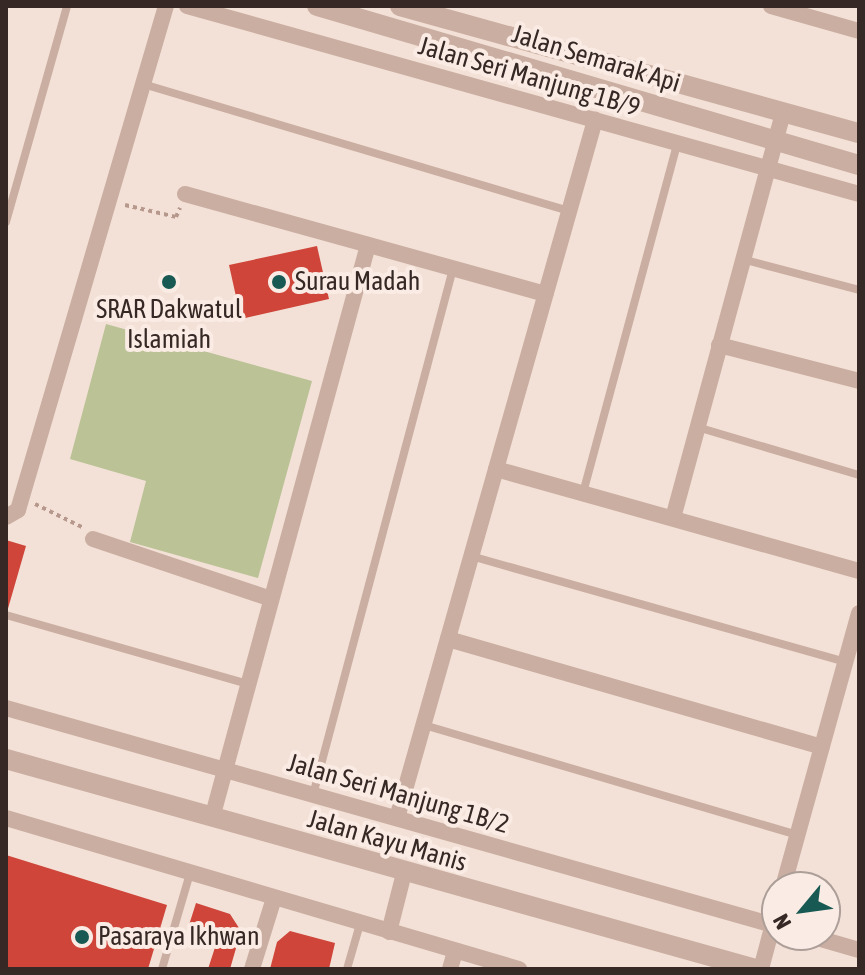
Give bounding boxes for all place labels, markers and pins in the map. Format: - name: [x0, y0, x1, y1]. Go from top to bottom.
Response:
- place label: Surau Madah: [295, 266, 420, 298]
- marker: SRAR Dakwatul Islamiah: [160, 273, 178, 291]
- marker: Surau Madah: [270, 273, 288, 291]
- place label: SRAR Dakwatul Islamiah: [96, 294, 242, 356]
- place label: Pasaraya Ikhwan: [98, 921, 260, 953]
- marker: Pasaraya Ikhwan: [73, 928, 91, 946]

